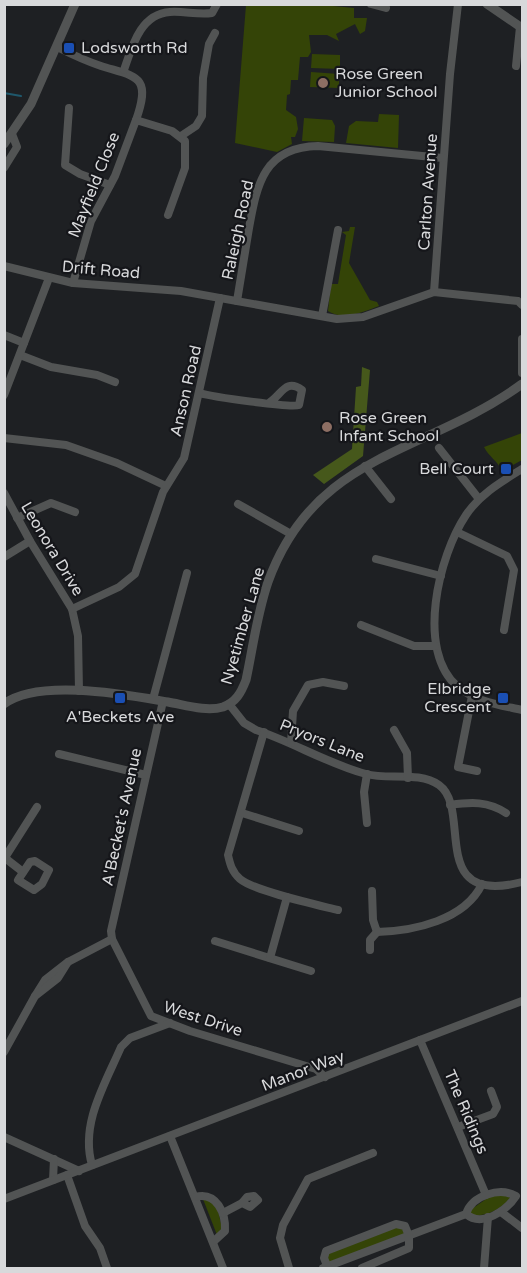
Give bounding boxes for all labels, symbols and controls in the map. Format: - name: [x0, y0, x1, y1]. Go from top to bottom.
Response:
- place label: Lodsworth Rd: [81, 38, 188, 58]
- marker: Lodsworth Rd: [62, 41, 76, 55]
- place label: Rose Green Junior School: [335, 64, 438, 102]
- marker: Rose Green Junior School: [316, 76, 330, 90]
- street label: Mayfield Close: [64, 129, 124, 241]
- street label: Carlton Avenue: [414, 133, 442, 251]
- street label: Raleigh Road: [218, 178, 258, 282]
- street label: Drift Road: [61, 257, 141, 283]
- street label: Anson Road: [166, 343, 206, 439]
- place label: Rose Green Infant School: [339, 408, 439, 446]
- marker: Rose Green Infant School: [320, 420, 334, 434]
- place label: Bell Court: [419, 459, 494, 479]
- marker: Bell Court: [499, 462, 513, 476]
- street label: Leonora Drive: [16, 498, 88, 600]
- street label: Nyetimber Lane: [217, 565, 269, 687]
- place label: Elbridge Crescent: [424, 679, 491, 717]
- marker: A'Beckets Ave: [113, 691, 127, 705]
- marker: Elbridge Crescent: [496, 691, 510, 705]
- place label: A'Beckets Ave: [66, 707, 174, 727]
- street label: Pryors Lane: [277, 715, 367, 767]
- street label: A'Becket's Avenue: [98, 746, 146, 888]
- street label: West Drive: [161, 997, 245, 1041]
- street label: Manor Way: [259, 1046, 348, 1096]
- street label: The Ridings: [439, 1067, 493, 1157]

